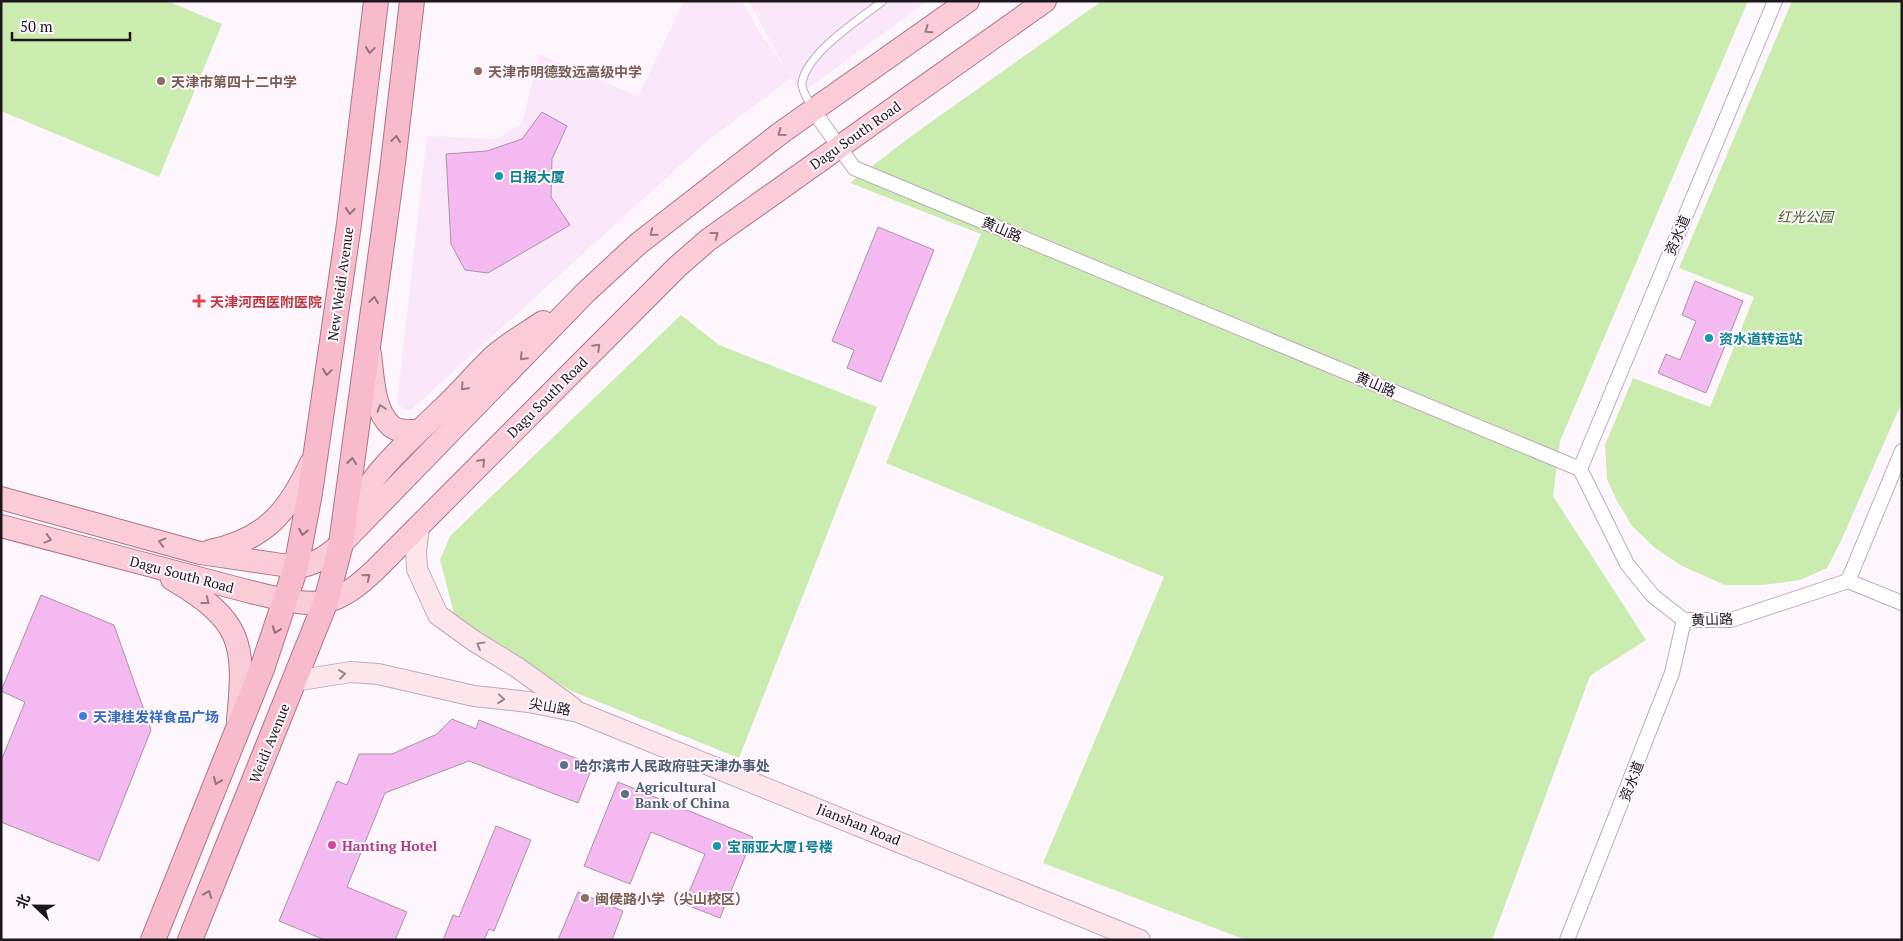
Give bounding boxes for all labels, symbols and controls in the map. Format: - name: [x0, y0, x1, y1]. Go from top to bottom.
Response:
- scale bar: [12, 10, 130, 42]
- text: 50 m: [20, 16, 53, 36]
- one-way arrow: [925, 23, 934, 33]
- one-way arrow: [365, 46, 376, 54]
- place label: 天津市明德致远高级中学: [488, 62, 642, 81]
- marker: 天津市明德致远高级中学: [472, 65, 484, 77]
- place label: 天津市第四十二中学: [171, 72, 297, 91]
- marker: 天津市第四十二中学: [155, 75, 167, 87]
- street label: Dagu South Road: [806, 96, 905, 174]
- one-way arrow: [777, 127, 787, 136]
- one-way arrow: [390, 135, 401, 143]
- place label: 日报大厦: [509, 167, 565, 186]
- marker: 日报大厦: [493, 170, 505, 182]
- one-way arrow: [345, 207, 356, 215]
- park label: 红光公园: [1777, 207, 1835, 226]
- street label: 黄山路: [979, 212, 1025, 246]
- street label: 资水道: [1660, 212, 1694, 258]
- street label: New Weidi Avenue: [323, 226, 357, 342]
- one-way arrow: [650, 227, 659, 235]
- one-way arrow: [709, 232, 719, 241]
- place label: 天津河西医附医院: [210, 292, 322, 311]
- marker: 天津河西医附医院: [192, 294, 206, 308]
- one-way arrow: [368, 296, 379, 304]
- place label: 资水道转运站: [1719, 329, 1803, 348]
- marker: 资水道转运站: [1703, 332, 1715, 344]
- one-way arrow: [591, 344, 600, 353]
- one-way arrow: [520, 351, 529, 360]
- street label: Dagu South Road: [502, 352, 592, 442]
- street label: 黄山路: [1353, 367, 1399, 401]
- one-way arrow: [322, 368, 333, 376]
- one-way arrow: [461, 381, 470, 390]
- one-way arrow: [377, 404, 387, 413]
- one-way arrow: [346, 457, 357, 465]
- one-way arrow: [477, 459, 486, 468]
- one-way arrow: [298, 528, 308, 537]
- one-way arrow: [44, 533, 53, 544]
- one-way arrow: [159, 538, 167, 548]
- street label: Dagu South Road: [128, 551, 236, 597]
- one-way arrow: [362, 573, 371, 582]
- one-way arrow: [200, 595, 209, 603]
- street label: 黄山路: [1691, 609, 1733, 629]
- one-way arrow: [272, 625, 282, 633]
- one-way arrow: [477, 641, 486, 651]
- one-way arrow: [337, 669, 346, 679]
- one-way arrow: [498, 693, 506, 704]
- street label: 尖山路: [528, 693, 572, 719]
- street label: Weidi Avenue: [244, 700, 294, 786]
- place label: 天津桂发祥食品广场: [93, 707, 219, 726]
- marker: 天津桂发祥食品广场: [77, 710, 89, 722]
- place label: 哈尔滨市人民政府驻天津办事处: [574, 756, 770, 775]
- street label: 资水道: [1615, 758, 1647, 804]
- marker: 哈尔滨市人民政府驻天津办事处: [558, 759, 570, 771]
- one-way arrow: [213, 776, 223, 785]
- place label: Agricultural Bank of China: [635, 777, 730, 812]
- marker: Agricultural Bank of China: [619, 788, 631, 800]
- street label: Jianshan Road: [814, 799, 904, 850]
- place label: Hanting Hotel: [342, 836, 438, 855]
- place label: 宝丽亚大厦1号楼: [727, 837, 833, 856]
- marker: Hanting Hotel: [326, 839, 338, 851]
- marker: 宝丽亚大厦1号楼: [711, 840, 723, 852]
- north arrow: [10, 881, 60, 931]
- place label: 闽侯路小学（尖山校区）: [595, 889, 749, 908]
- text: 北: [11, 891, 34, 911]
- one-way arrow: [202, 891, 212, 899]
- marker: 闽侯路小学（尖山校区）: [579, 892, 591, 904]

